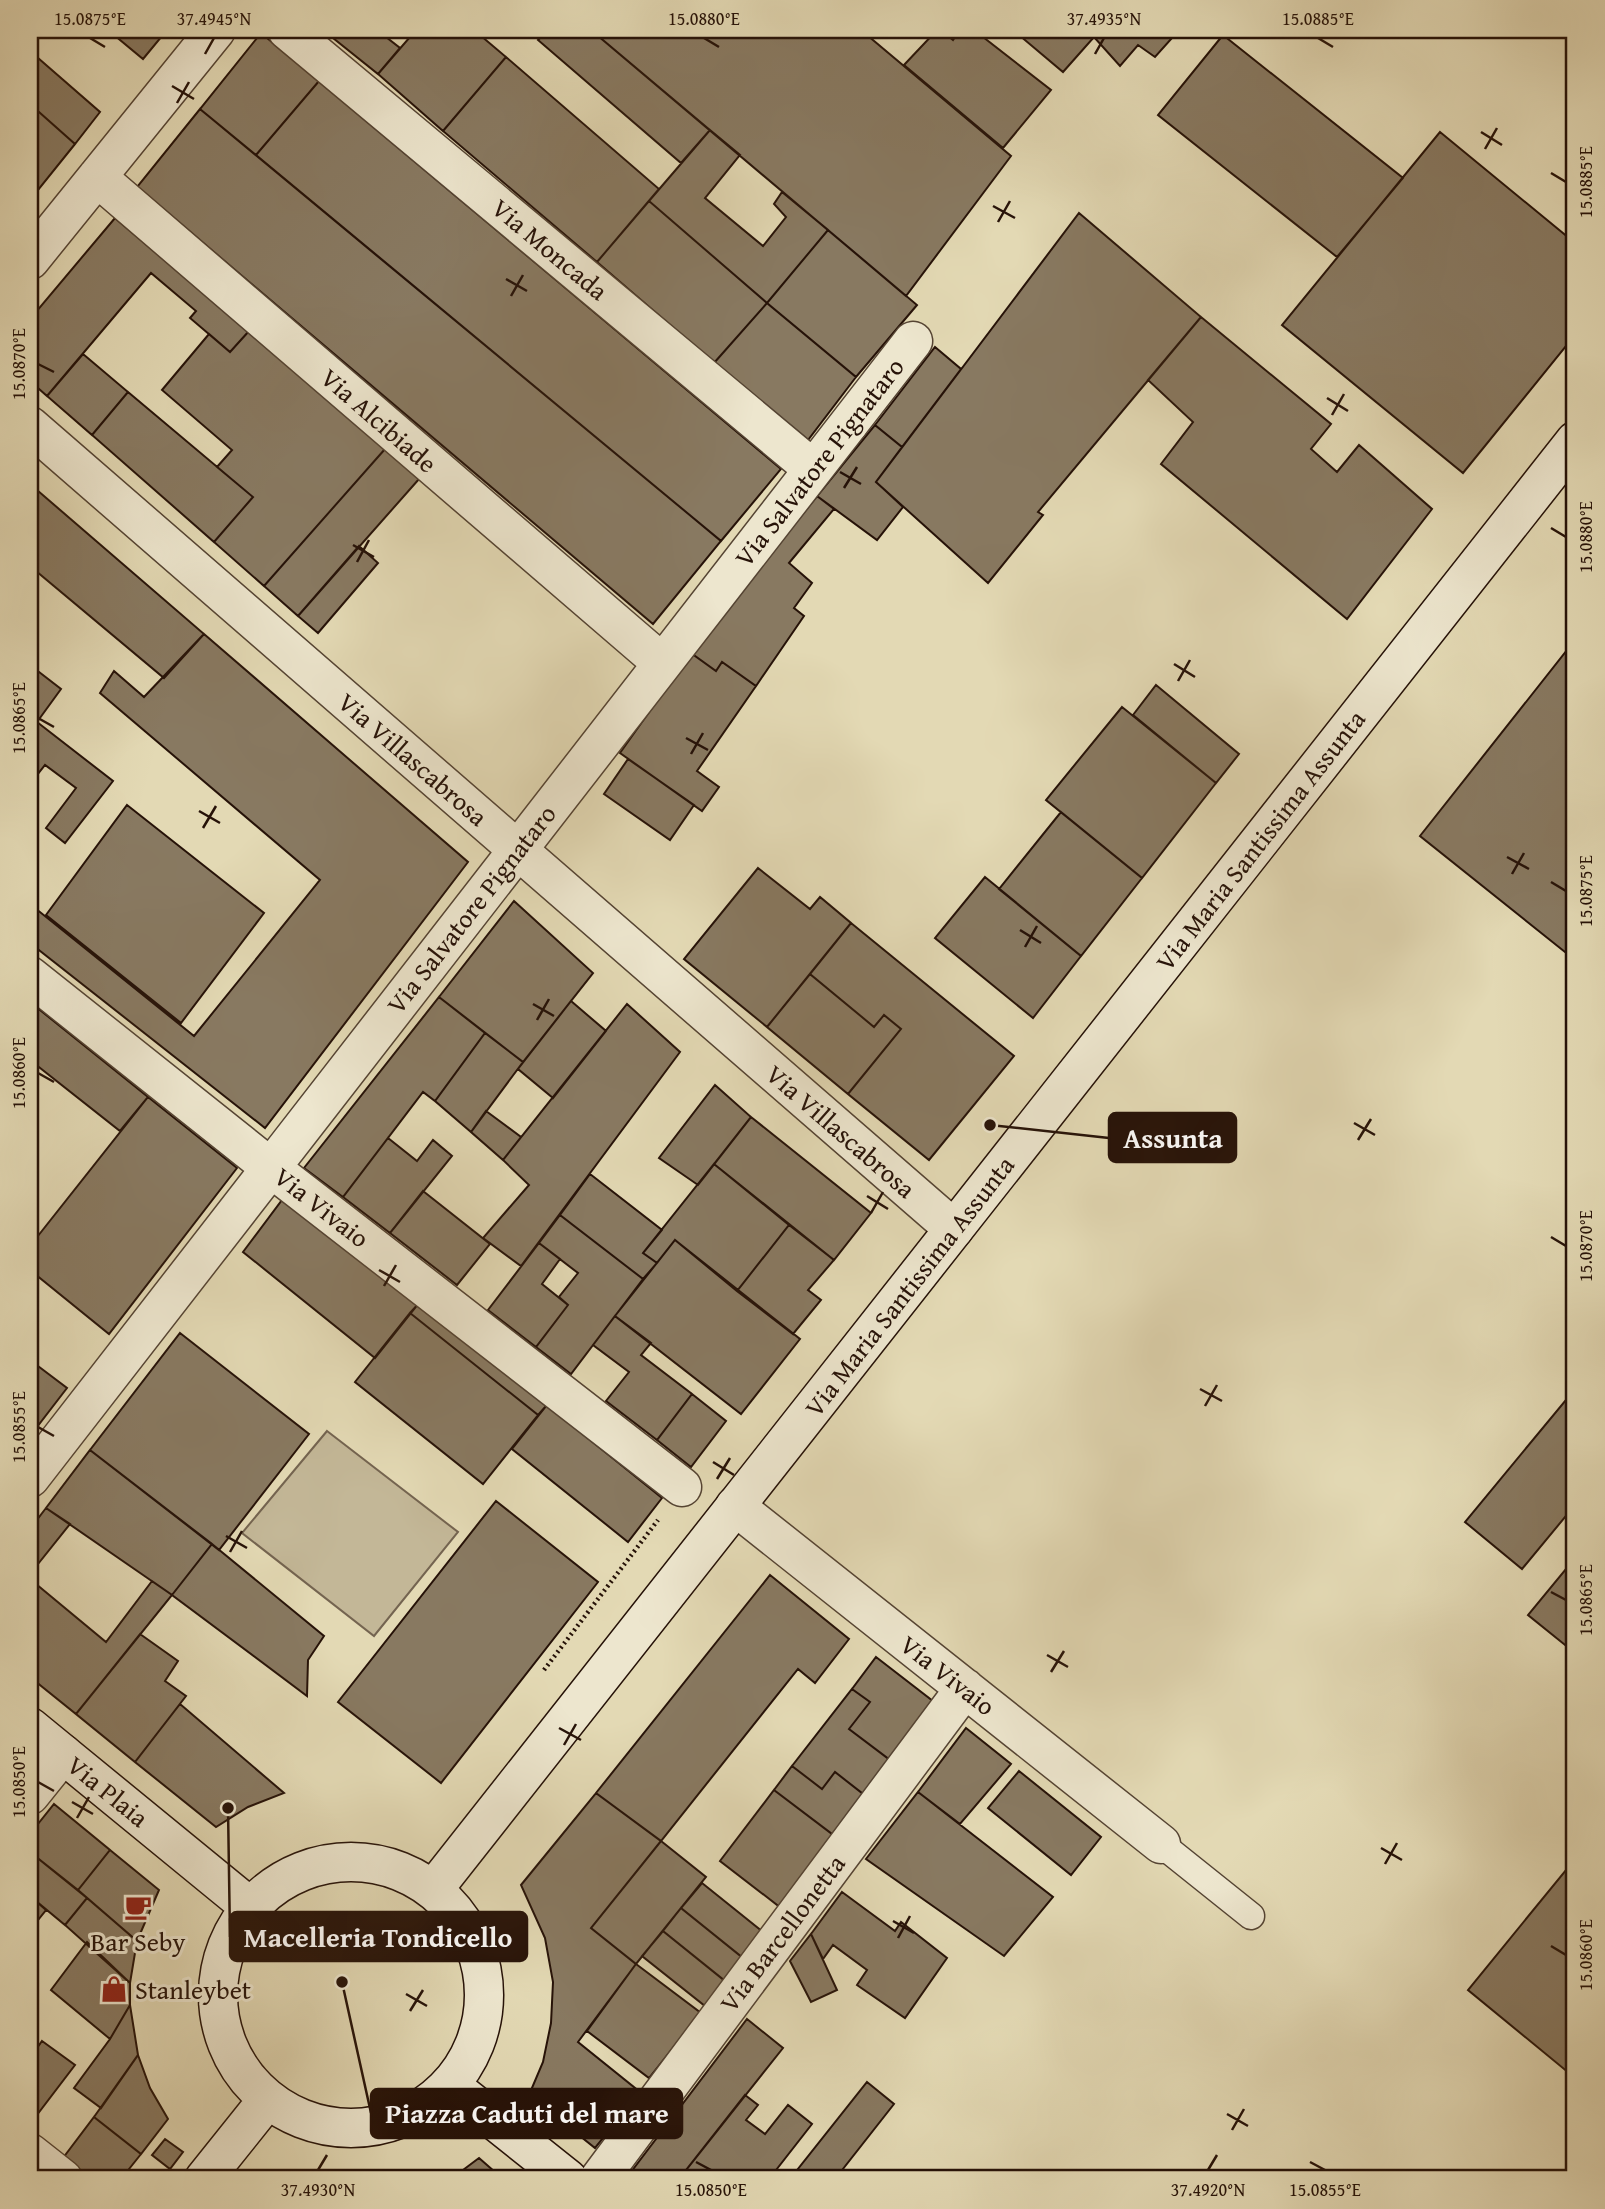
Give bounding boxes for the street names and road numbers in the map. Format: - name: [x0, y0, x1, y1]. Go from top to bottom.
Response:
- street label: Via Moncada: [483, 189, 617, 310]
- street label: Via Salvatore Pignataro: [725, 349, 913, 575]
- street label: Via Alcibiade: [312, 358, 446, 482]
- street label: Via Villascabrosa: [330, 683, 497, 836]
- street label: Via Maria Santissima Assunta: [1146, 701, 1375, 979]
- street label: Via Salvatore Pignataro: [377, 796, 565, 1022]
- street label: Via Villascabrosa: [758, 1055, 925, 1208]
- street label: Via Maria Santissima Assunta: [795, 1147, 1024, 1425]
- street label: Via Vivaio: [266, 1157, 378, 1257]
- street label: Via Vivaio: [892, 1625, 1004, 1725]
- street label: Via Plaia: [59, 1746, 158, 1837]
- street label: Via Barcellonetta: [710, 1845, 855, 2020]

